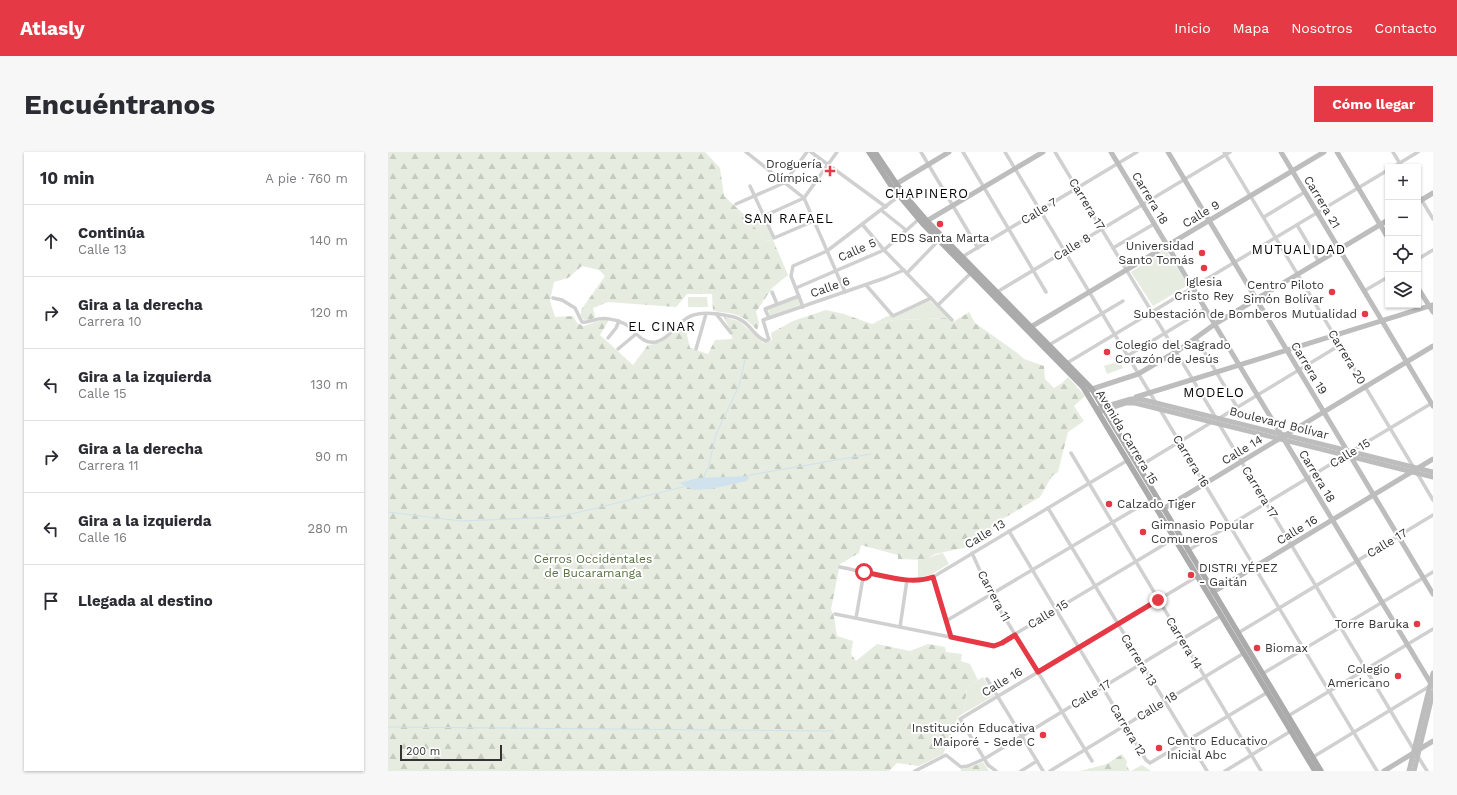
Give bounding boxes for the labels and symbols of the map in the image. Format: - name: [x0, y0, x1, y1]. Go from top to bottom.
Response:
- place label: Droguería Olímpica.: [766, 157, 822, 185]
- marker: Droguería Olímpica.: [825, 166, 835, 176]
- street label: Carrera 18: [1129, 169, 1171, 227]
- street label: Carrera 21: [1301, 173, 1343, 231]
- street label: Carrera 17: [1066, 176, 1108, 233]
- district label: CHAPINERO: [885, 186, 969, 201]
- street label: Calle 7: [1018, 195, 1060, 227]
- street label: Calle 9: [1180, 197, 1222, 231]
- district label: SAN RAFAEL: [744, 211, 834, 226]
- marker: EDS Santa Marta: [935, 219, 945, 229]
- street label: Calle 8: [1051, 230, 1093, 264]
- place label: EDS Santa Marta: [891, 231, 990, 245]
- street label: Calle 5: [836, 235, 878, 265]
- place label: Universidad Santo Tomás: [1119, 239, 1194, 267]
- district label: MUTUALIDAD: [1252, 242, 1346, 257]
- marker: Universidad Santo Tomás: [1197, 248, 1207, 258]
- marker: Iglesia Cristo Rey: [1199, 263, 1209, 273]
- street label: Calle 6: [808, 274, 852, 300]
- place label: Iglesia Cristo Rey: [1174, 275, 1235, 303]
- place label: Centro Piloto Simón Bolívar: [1243, 278, 1324, 306]
- marker: Centro Piloto Simón Bolívar: [1327, 287, 1337, 297]
- place label: Subestación de Bomberos Mutualidad: [1133, 307, 1357, 321]
- marker: Subestación de Bomberos Mutualidad: [1360, 309, 1370, 319]
- district label: EL CINAR: [628, 319, 696, 334]
- street label: Carrera 20: [1325, 327, 1369, 387]
- place label: Colegio del Sagrado Corazón de Jesús: [1115, 338, 1231, 366]
- street label: Carrera 19: [1288, 339, 1330, 397]
- marker: Colegio del Sagrado Corazón de Jesús: [1102, 347, 1112, 357]
- district label: MODELO: [1183, 385, 1245, 400]
- street label: Avenida Carrera 15: [1093, 387, 1161, 487]
- street label: Boulevard Bolívar: [1228, 404, 1330, 442]
- street label: Carrera 16: [1170, 432, 1212, 490]
- street label: Calle 14: [1219, 432, 1265, 468]
- street label: Calle 15: [1327, 435, 1373, 471]
- street label: Carrera 18: [1296, 447, 1338, 505]
- street label: Carrera 17: [1239, 464, 1281, 521]
- place label: Calzado Tiger: [1117, 497, 1196, 511]
- marker: Calzado Tiger: [1104, 499, 1114, 509]
- street label: Calle 16: [1274, 512, 1320, 548]
- street label: Calle 13: [962, 516, 1008, 552]
- place label: Gimnasio Popular Comuneros: [1151, 518, 1254, 546]
- street label: Calle 17: [1364, 525, 1410, 560]
- marker: Gimnasio Popular Comuneros: [1138, 527, 1148, 537]
- park label: Cerros Occidentales de Bucaramanga: [534, 552, 652, 580]
- place label: DISTRI YÉPEZ - Gaitán: [1199, 561, 1278, 589]
- route start: [855, 563, 873, 581]
- street label: Carrera 11: [975, 568, 1013, 624]
- marker: DISTRI YÉPEZ - Gaitán: [1186, 570, 1196, 580]
- route end: [1149, 591, 1167, 609]
- street label: Calle 15: [1025, 596, 1071, 632]
- street label: Carrera 14: [1163, 614, 1205, 672]
- place label: Torre Baruka: [1335, 617, 1409, 631]
- marker: Torre Baruka: [1412, 619, 1422, 629]
- street label: Carrera 13: [1118, 631, 1160, 689]
- place label: Biomax: [1265, 641, 1308, 655]
- marker: Biomax: [1252, 643, 1262, 653]
- place label: Colegio Americano: [1327, 662, 1390, 690]
- street label: Calle 16: [979, 664, 1025, 700]
- marker: Colegio Americano: [1393, 671, 1403, 681]
- street label: Calle 17: [1068, 676, 1114, 711]
- street label: Calle 18: [1134, 688, 1180, 724]
- street label: Carrera 12: [1107, 701, 1149, 759]
- place label: Institución Educativa Maiporé - Sede C: [912, 721, 1035, 749]
- marker: Institución Educativa Maiporé - Sede C: [1038, 730, 1048, 740]
- place label: Centro Educativo Inicial Abc: [1167, 734, 1268, 762]
- scale bar: [400, 743, 502, 762]
- marker: Centro Educativo Inicial Abc: [1154, 743, 1164, 753]

